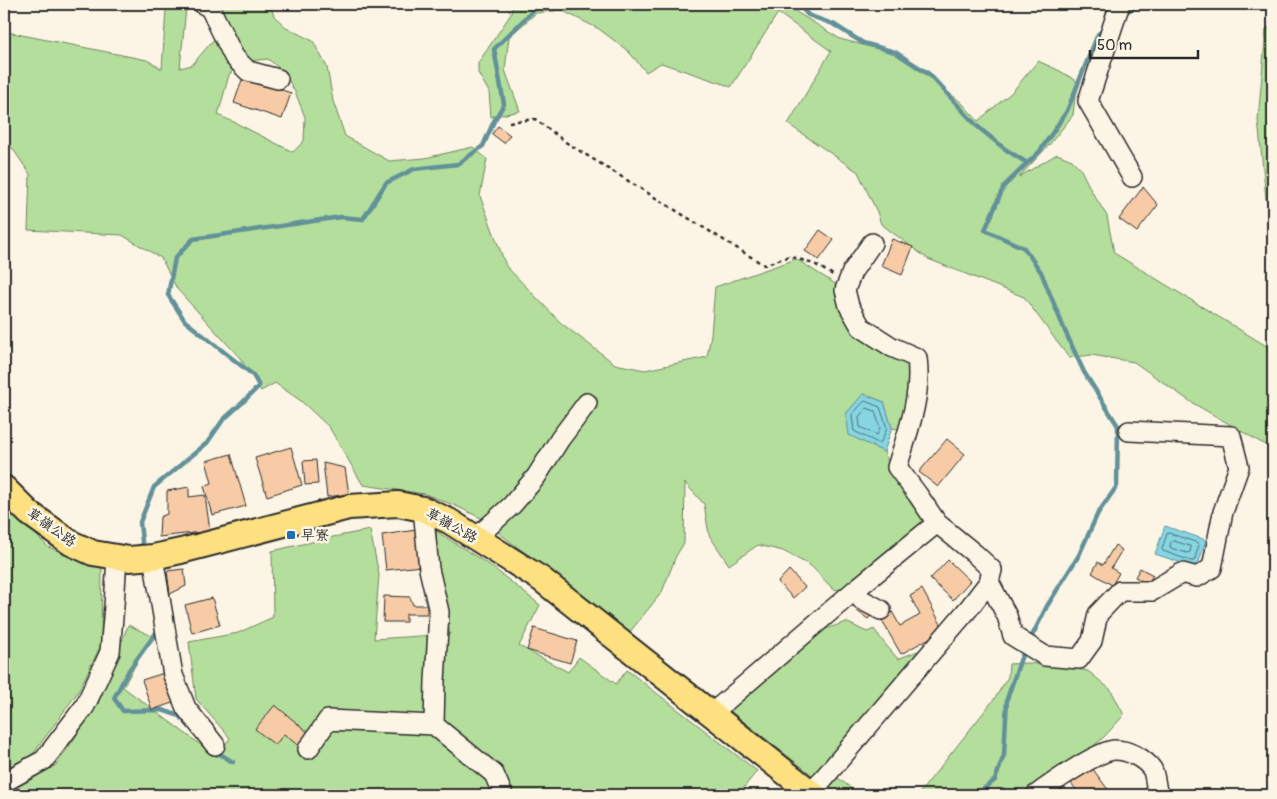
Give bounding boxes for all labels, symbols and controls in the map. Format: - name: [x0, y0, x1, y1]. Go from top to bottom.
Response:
- scale bar: [1090, 28, 1197, 60]
- text: 50 m: [1097, 36, 1132, 55]
- street label: 草嶺公路: [24, 504, 80, 550]
- street label: 草嶺公路: [423, 504, 480, 546]
- place label: 早寮: [301, 527, 329, 544]
- marker: 早寮: [285, 529, 297, 541]

